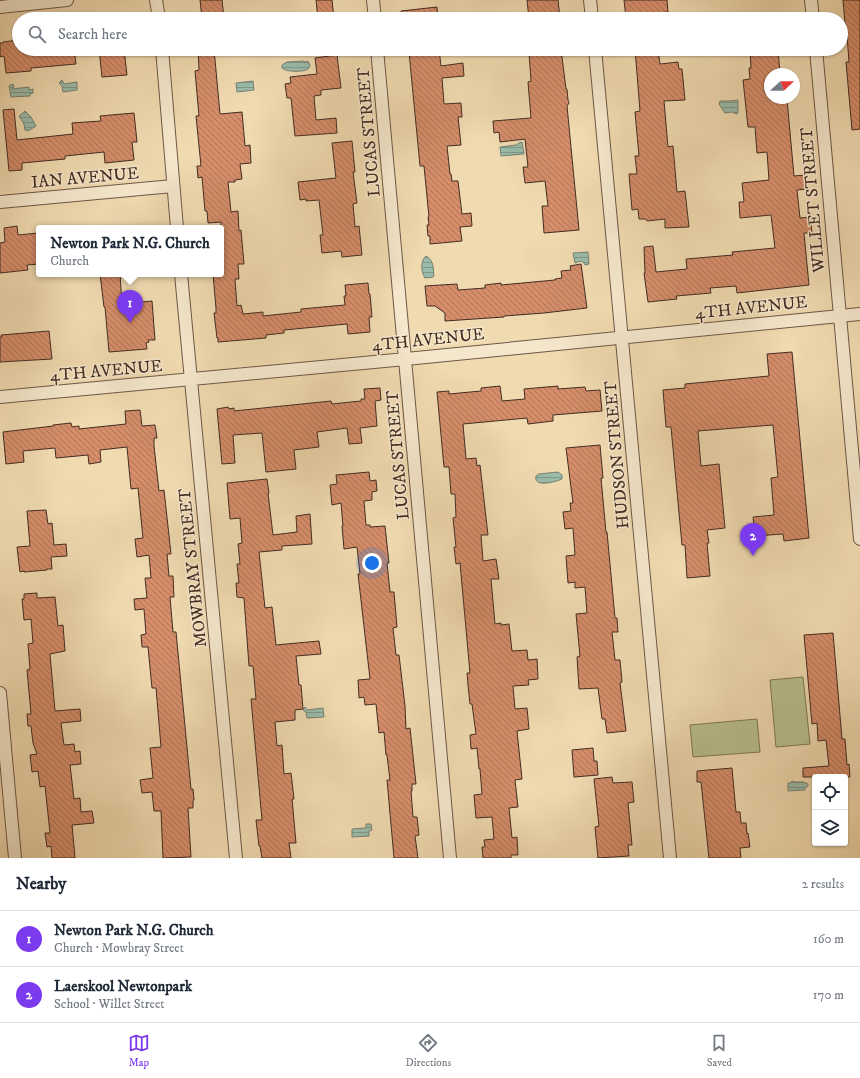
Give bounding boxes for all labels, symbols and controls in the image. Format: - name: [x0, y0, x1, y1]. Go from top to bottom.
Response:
- search box: [12, 12, 848, 56]
- icon: search: [26, 23, 48, 45]
- text: Search here: [58, 25, 127, 44]
- street label: LUCAS STREET: [352, 66, 386, 198]
- north arrow: [764, 68, 800, 104]
- street label: WILLET STREET: [796, 126, 830, 274]
- street label: IAN AVENUE: [30, 162, 140, 194]
- popup: [36, 225, 224, 277]
- text: Newton Park N.G. Church: [50, 234, 210, 253]
- text: Church: [50, 253, 89, 269]
- pin: 1: [117, 290, 143, 323]
- street label: 4TH AVENUE: [694, 291, 808, 325]
- street label: 4TH AVENUE: [371, 323, 485, 357]
- street label: 4TH AVENUE: [49, 355, 163, 387]
- street label: HUDSON STREET: [600, 380, 634, 530]
- street label: LUCAS STREET: [381, 389, 415, 521]
- street label: MOWBRAY STREET: [174, 487, 212, 648]
- pin: 2: [740, 523, 766, 556]
- your location: [362, 553, 382, 573]
- map controls: [812, 774, 848, 846]
- button: locate: [812, 774, 848, 810]
- button: layers: [812, 810, 848, 846]
- text: Nearby: [16, 873, 66, 895]
- text: 2 results: [802, 876, 844, 892]
- text: Newton Park N.G. Church: [54, 921, 214, 940]
- text: 1: [27, 931, 31, 947]
- text: 160 m: [813, 931, 844, 947]
- text: Church · Mowbray Street: [54, 940, 184, 956]
- text: Laerskool Newtonpark: [54, 977, 192, 996]
- text: 2: [26, 987, 32, 1003]
- text: 170 m: [813, 987, 844, 1003]
- text: School · Willet Street: [54, 996, 164, 1012]
- tab: Map: [128, 1032, 150, 1070]
- tab: Directions: [406, 1032, 451, 1070]
- tab: Saved: [707, 1032, 732, 1070]

